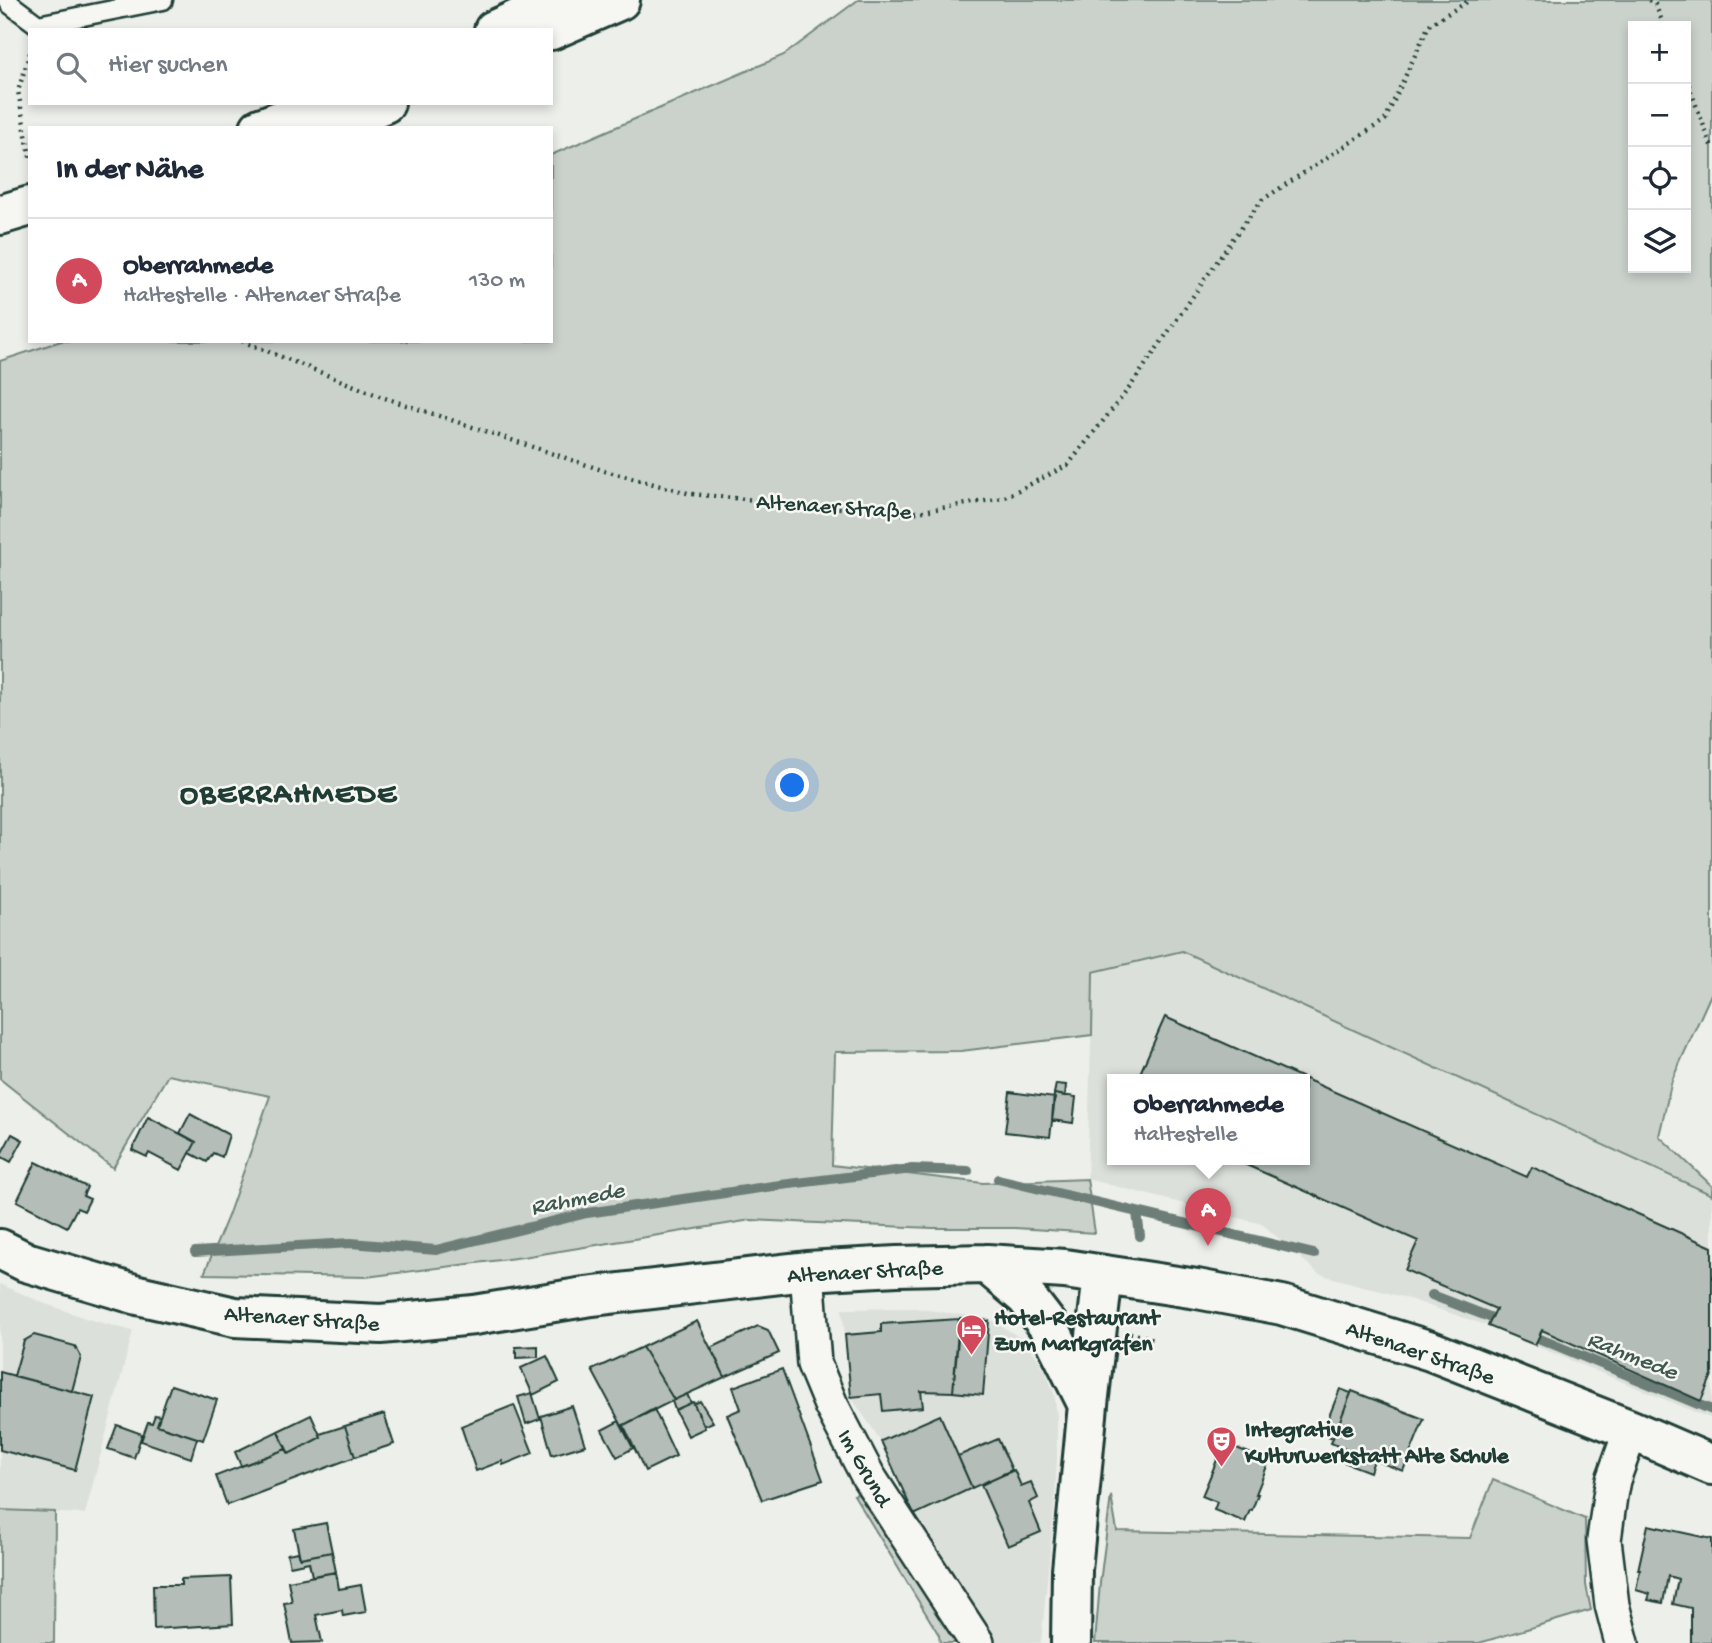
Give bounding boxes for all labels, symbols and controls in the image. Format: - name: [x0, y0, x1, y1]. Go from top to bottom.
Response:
- map controls: [1628, 21, 1691, 273]
- button: +: [1628, 21, 1691, 84]
- search box: [28, 28, 553, 105]
- icon: search: [52, 48, 90, 86]
- text: Hier suchen: [108, 51, 228, 82]
- button: −: [1628, 84, 1691, 147]
- button: locate: [1628, 147, 1691, 210]
- text: In der Nähe: [56, 154, 203, 189]
- button: layers: [1628, 210, 1691, 273]
- text: Oberrahmede: [123, 252, 273, 283]
- text: A: [72, 268, 86, 295]
- text: 130 m: [469, 268, 525, 295]
- text: Haltestelle · Altenaer Straße: [123, 283, 401, 310]
- street label: Altenaer Straße: [755, 490, 914, 527]
- your location: [775, 768, 809, 802]
- district label: OBERRAHMEDE: [180, 779, 398, 814]
- popup: [1107, 1074, 1310, 1165]
- text: Oberrahmede: [1133, 1091, 1284, 1122]
- text: Haltestelle: [1133, 1122, 1237, 1149]
- water label: Rahmede: [528, 1177, 628, 1224]
- pin: A: [1185, 1188, 1231, 1246]
- street label: Altenaer Straße: [787, 1256, 945, 1291]
- street label: Altenaer Straße: [223, 1302, 382, 1339]
- place label: Hotel-Restaurant Zum Markgrafen: [994, 1306, 1162, 1359]
- hotel icon: Hotel-Restaurant Zum Markgrafen: [954, 1312, 988, 1356]
- street label: Altenaer Straße: [1342, 1316, 1499, 1393]
- water label: Rahmede: [1582, 1326, 1682, 1389]
- place label: Integrative Kulturwerkstatt Alte Schule: [1244, 1418, 1510, 1471]
- theatre icon: Integrative Kulturwerkstatt Alte Schule: [1205, 1424, 1239, 1468]
- street label: Im Grund: [830, 1425, 897, 1514]

